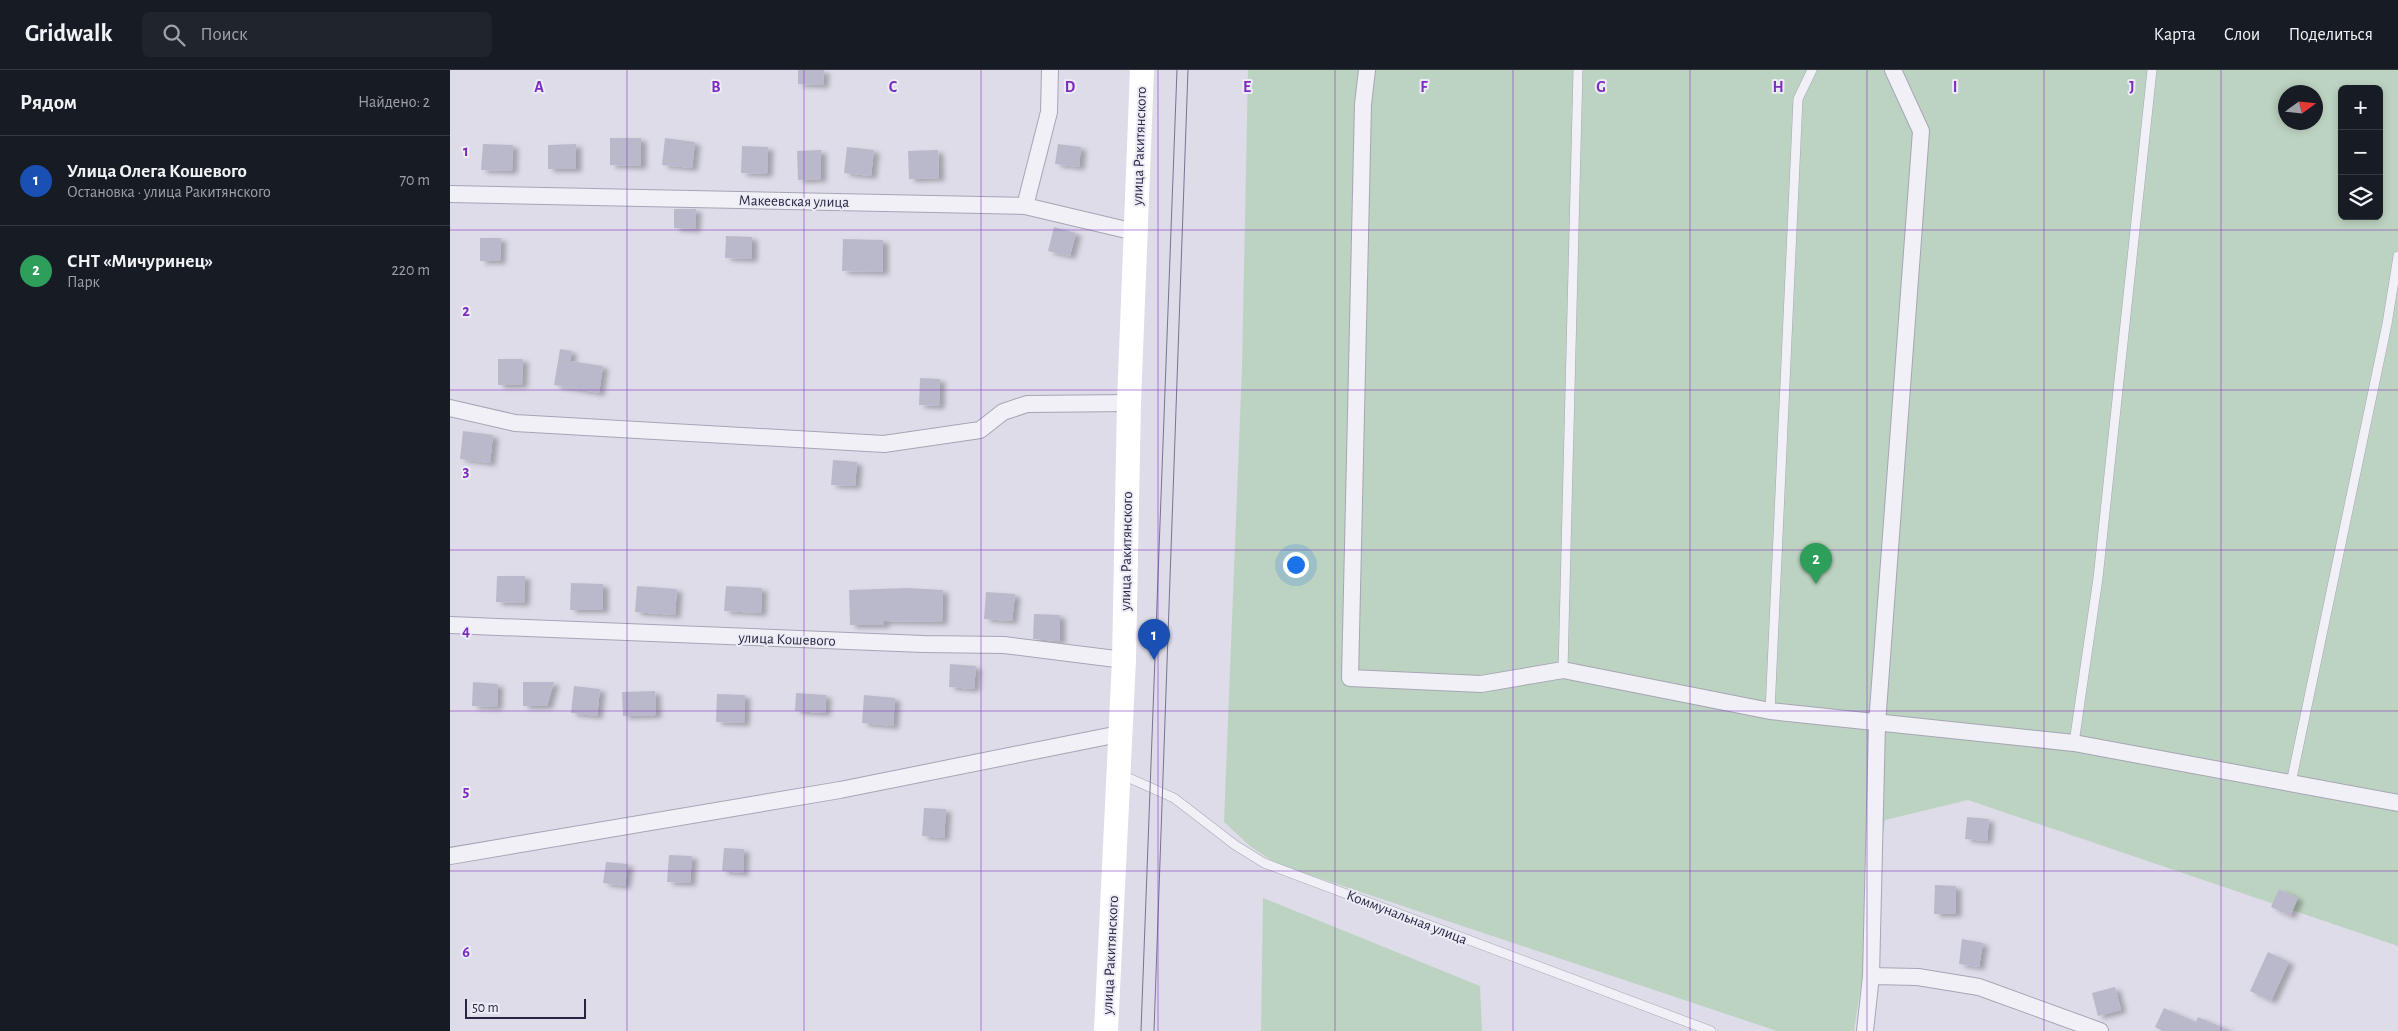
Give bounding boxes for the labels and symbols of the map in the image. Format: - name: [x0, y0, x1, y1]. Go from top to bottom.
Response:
- text: A: [534, 79, 544, 95]
- text: B: [711, 79, 721, 95]
- text: C: [889, 79, 898, 95]
- text: D: [1065, 79, 1076, 95]
- text: E: [1243, 79, 1251, 95]
- text: F: [1420, 79, 1428, 95]
- text: G: [1596, 79, 1606, 95]
- text: H: [1772, 79, 1784, 95]
- text: I: [1953, 79, 1957, 95]
- text: J: [2129, 79, 2135, 95]
- north arrow: [2278, 85, 2323, 130]
- street label: улица Ракитянского: [1130, 86, 1149, 207]
- text: 1: [463, 143, 469, 159]
- street label: Макеевская улица: [739, 193, 850, 210]
- text: 2: [462, 303, 470, 319]
- text: 3: [463, 463, 470, 479]
- street label: улица Ракитянского: [1118, 491, 1135, 612]
- pin: 2: [1800, 543, 1832, 584]
- your location: [1283, 552, 1309, 578]
- pin: 1: [1138, 619, 1170, 660]
- text: 4: [462, 623, 470, 639]
- street label: улица Кошевого: [737, 630, 836, 649]
- text: 5: [463, 783, 470, 799]
- street label: Коммунальная улица: [1344, 888, 1469, 947]
- street label: улица Ракитянского: [1100, 895, 1121, 1016]
- text: 6: [462, 944, 470, 960]
- scale bar: [465, 996, 586, 1019]

